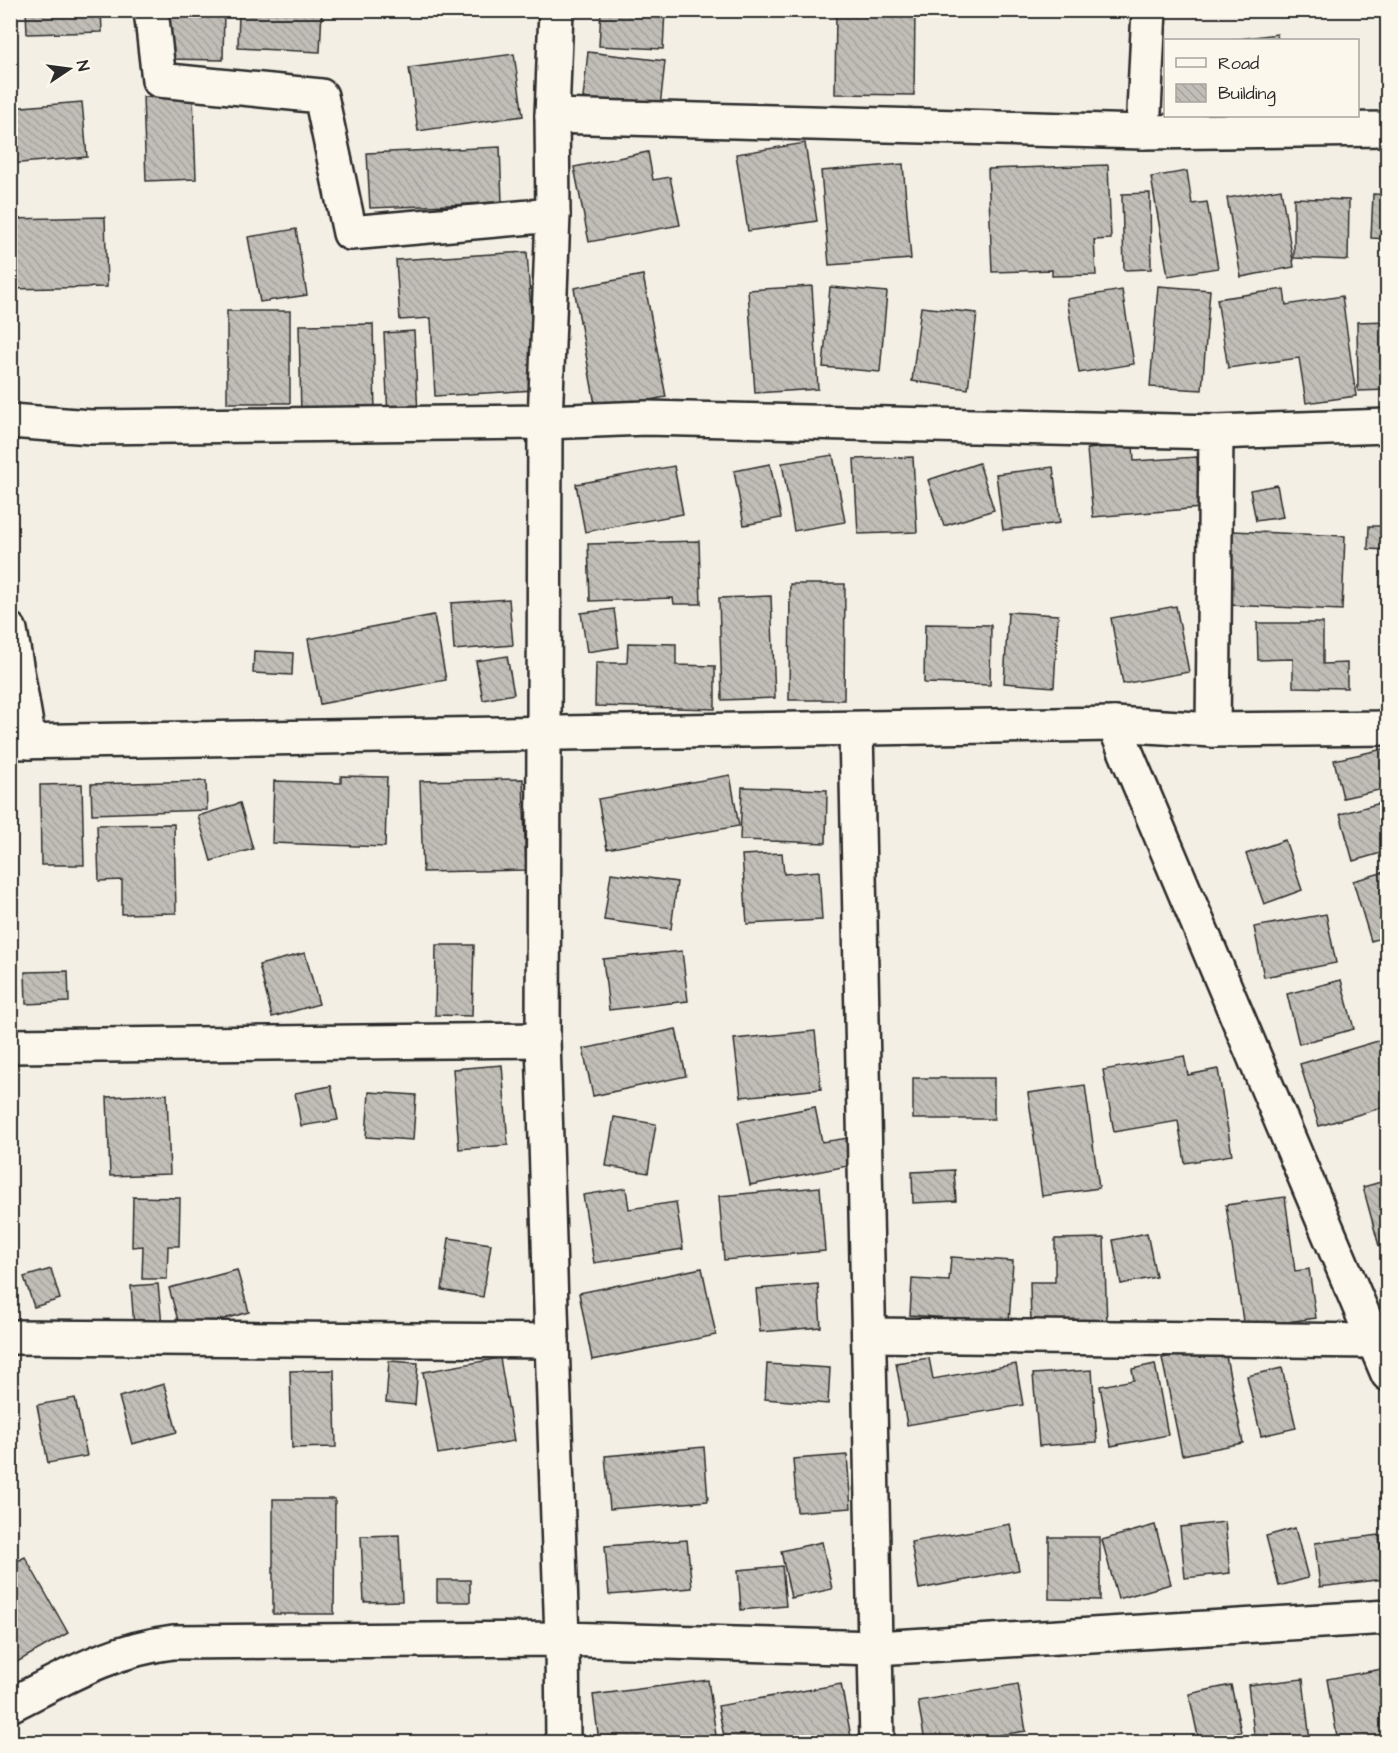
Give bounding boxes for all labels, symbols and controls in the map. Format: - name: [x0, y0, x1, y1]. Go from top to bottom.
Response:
- north arrow: [39, 39, 99, 99]
- legend: [1164, 39, 1359, 117]
- text: Road: [1218, 51, 1259, 76]
- text: N: [71, 58, 94, 73]
- text: Building: [1218, 81, 1276, 107]

